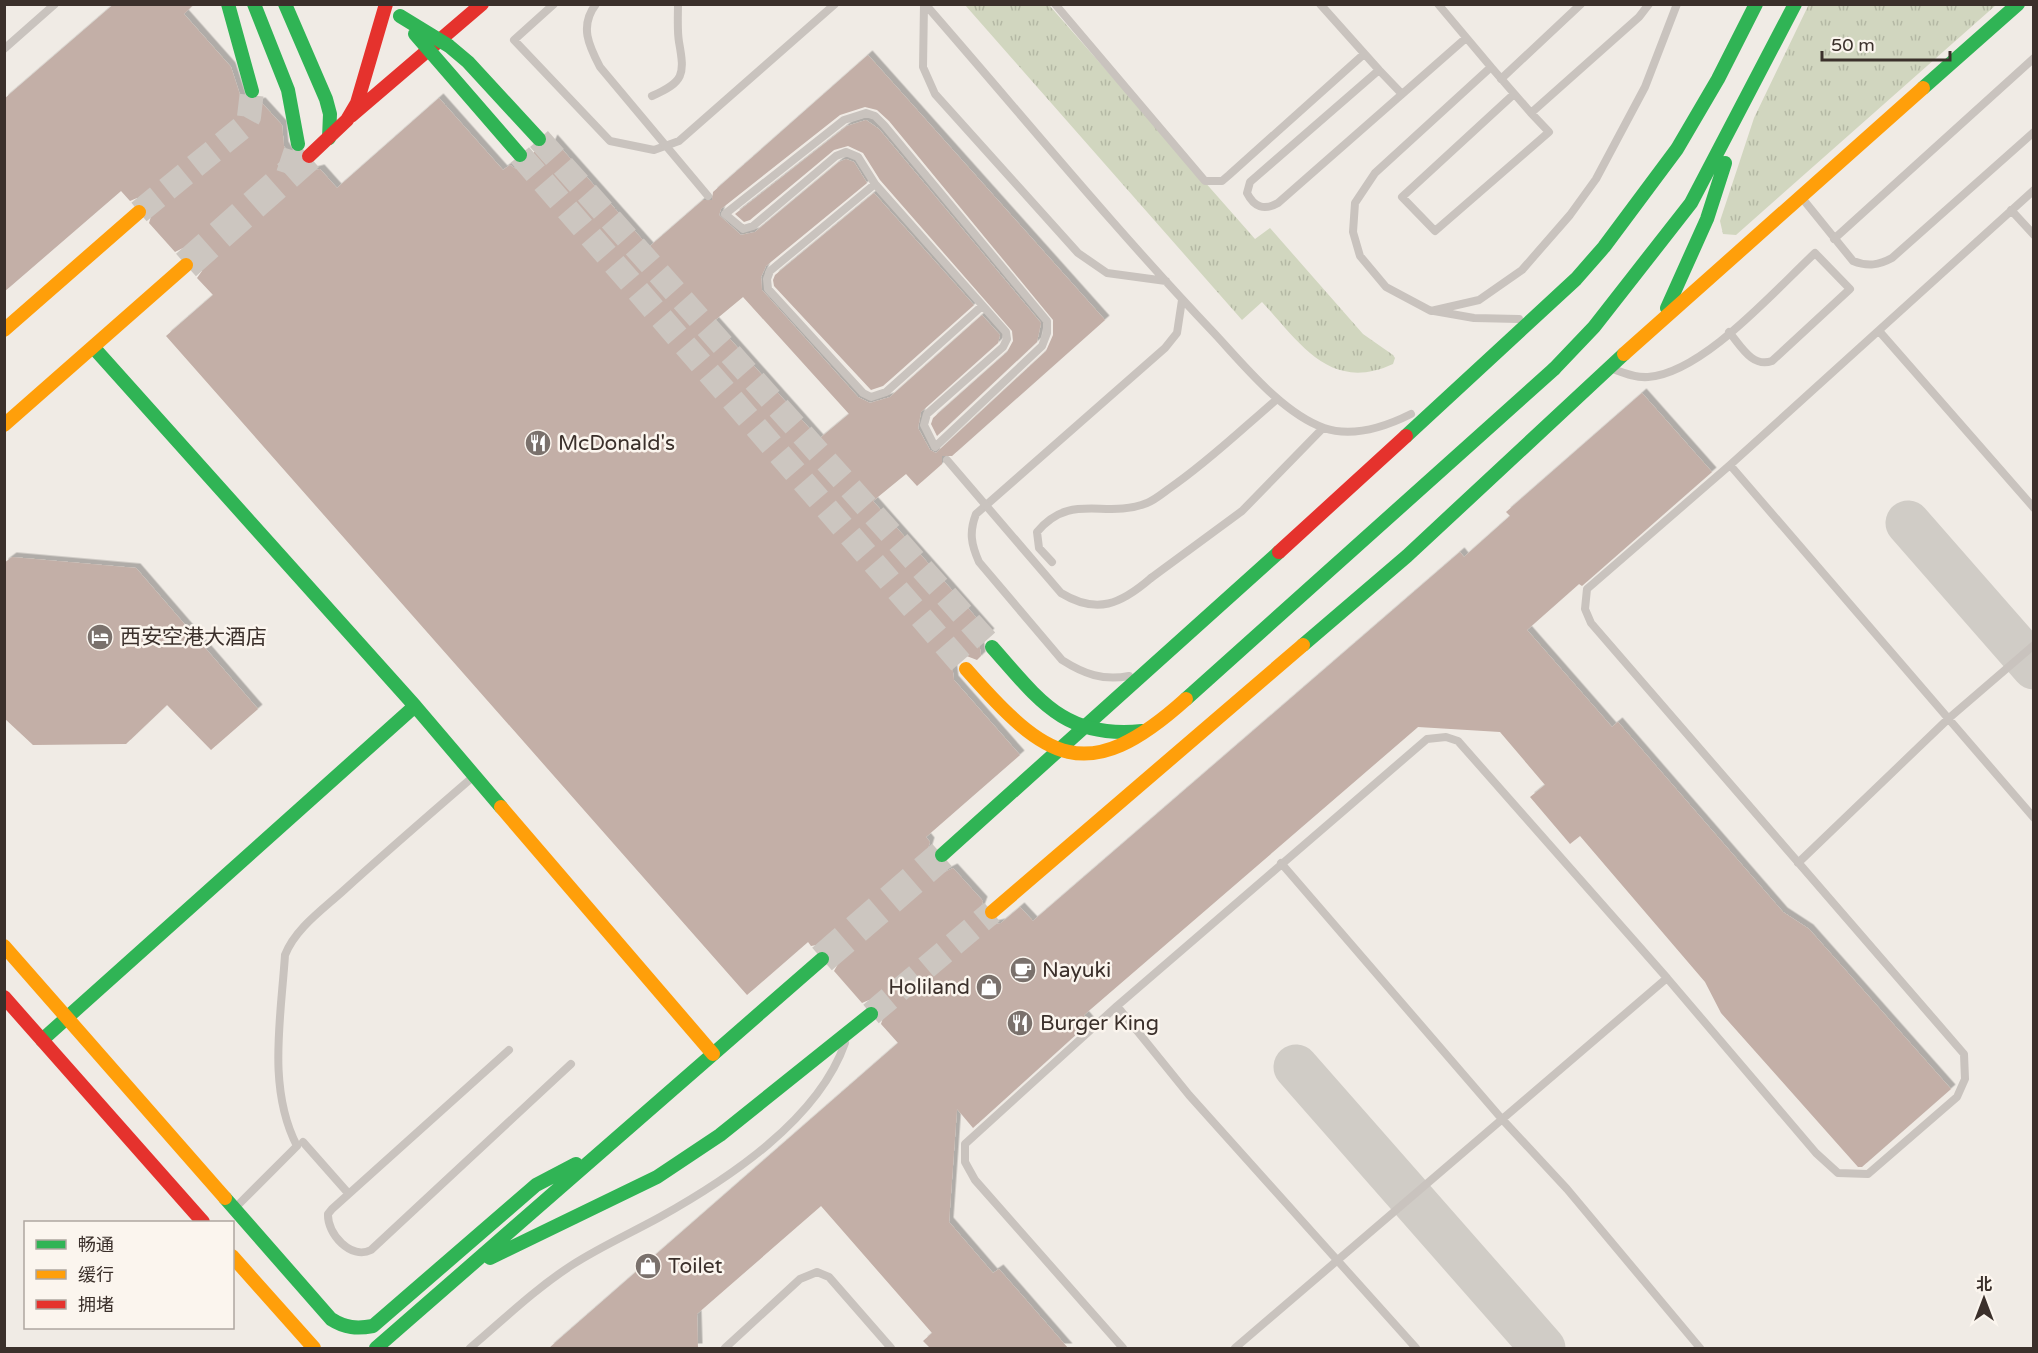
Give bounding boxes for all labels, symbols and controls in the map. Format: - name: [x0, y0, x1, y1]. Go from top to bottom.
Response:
- scale bar: [1822, 24, 1950, 62]
- text: 50 m: [1831, 34, 1875, 56]
- restaurant icon: McDonald's: [523, 428, 553, 458]
- place label: McDonald's: [558, 431, 675, 456]
- hotel icon: 西安空港大酒店: [85, 622, 115, 652]
- place label: 西安空港大酒店: [120, 625, 267, 650]
- cafe icon: Nayuki: [1008, 955, 1038, 985]
- place label: Nayuki: [1042, 958, 1111, 983]
- shop icon: Holiland: [974, 972, 1004, 1002]
- place label: Holiland: [888, 975, 970, 1000]
- restaurant icon: Burger King: [1005, 1008, 1035, 1038]
- place label: Burger King: [1040, 1011, 1159, 1036]
- legend: [24, 1221, 234, 1329]
- text: 畅通: [78, 1234, 114, 1256]
- shop icon: Toilet: [633, 1251, 663, 1281]
- place label: Toilet: [668, 1254, 723, 1279]
- text: 缓行: [78, 1264, 114, 1286]
- north arrow: [1954, 1269, 2014, 1329]
- text: 北: [1976, 1275, 1992, 1295]
- text: 拥堵: [78, 1294, 114, 1316]

